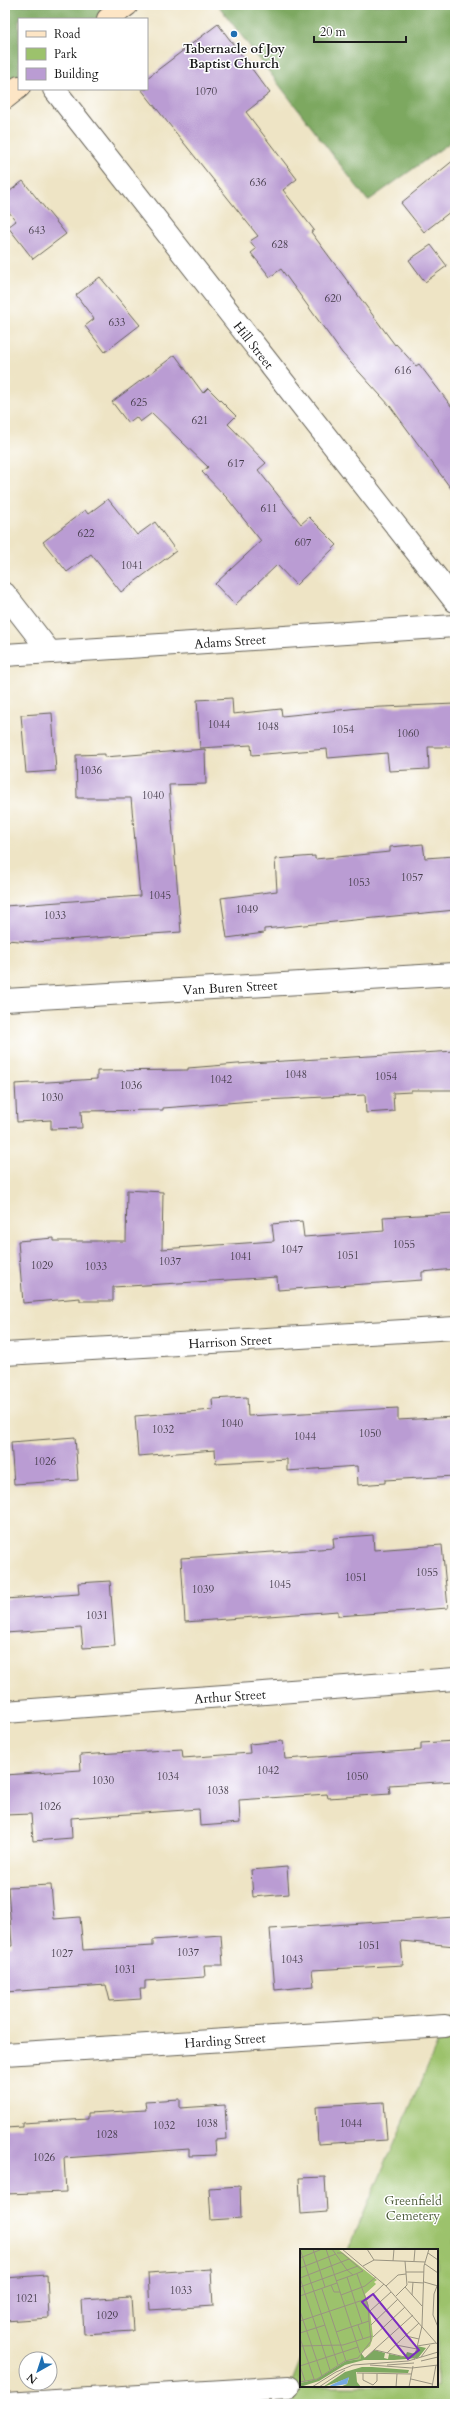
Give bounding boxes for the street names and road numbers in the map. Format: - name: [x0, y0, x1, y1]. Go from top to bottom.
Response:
- street label: Hill Street: [229, 318, 278, 373]
- street label: Adams Street: [194, 631, 267, 653]
- street label: Van Buren Street: [182, 977, 278, 999]
- street label: Harrison Street: [188, 1331, 272, 1353]
- street label: Arthur Street: [194, 1686, 267, 1708]
- street label: Harding Street: [184, 2029, 266, 2053]

